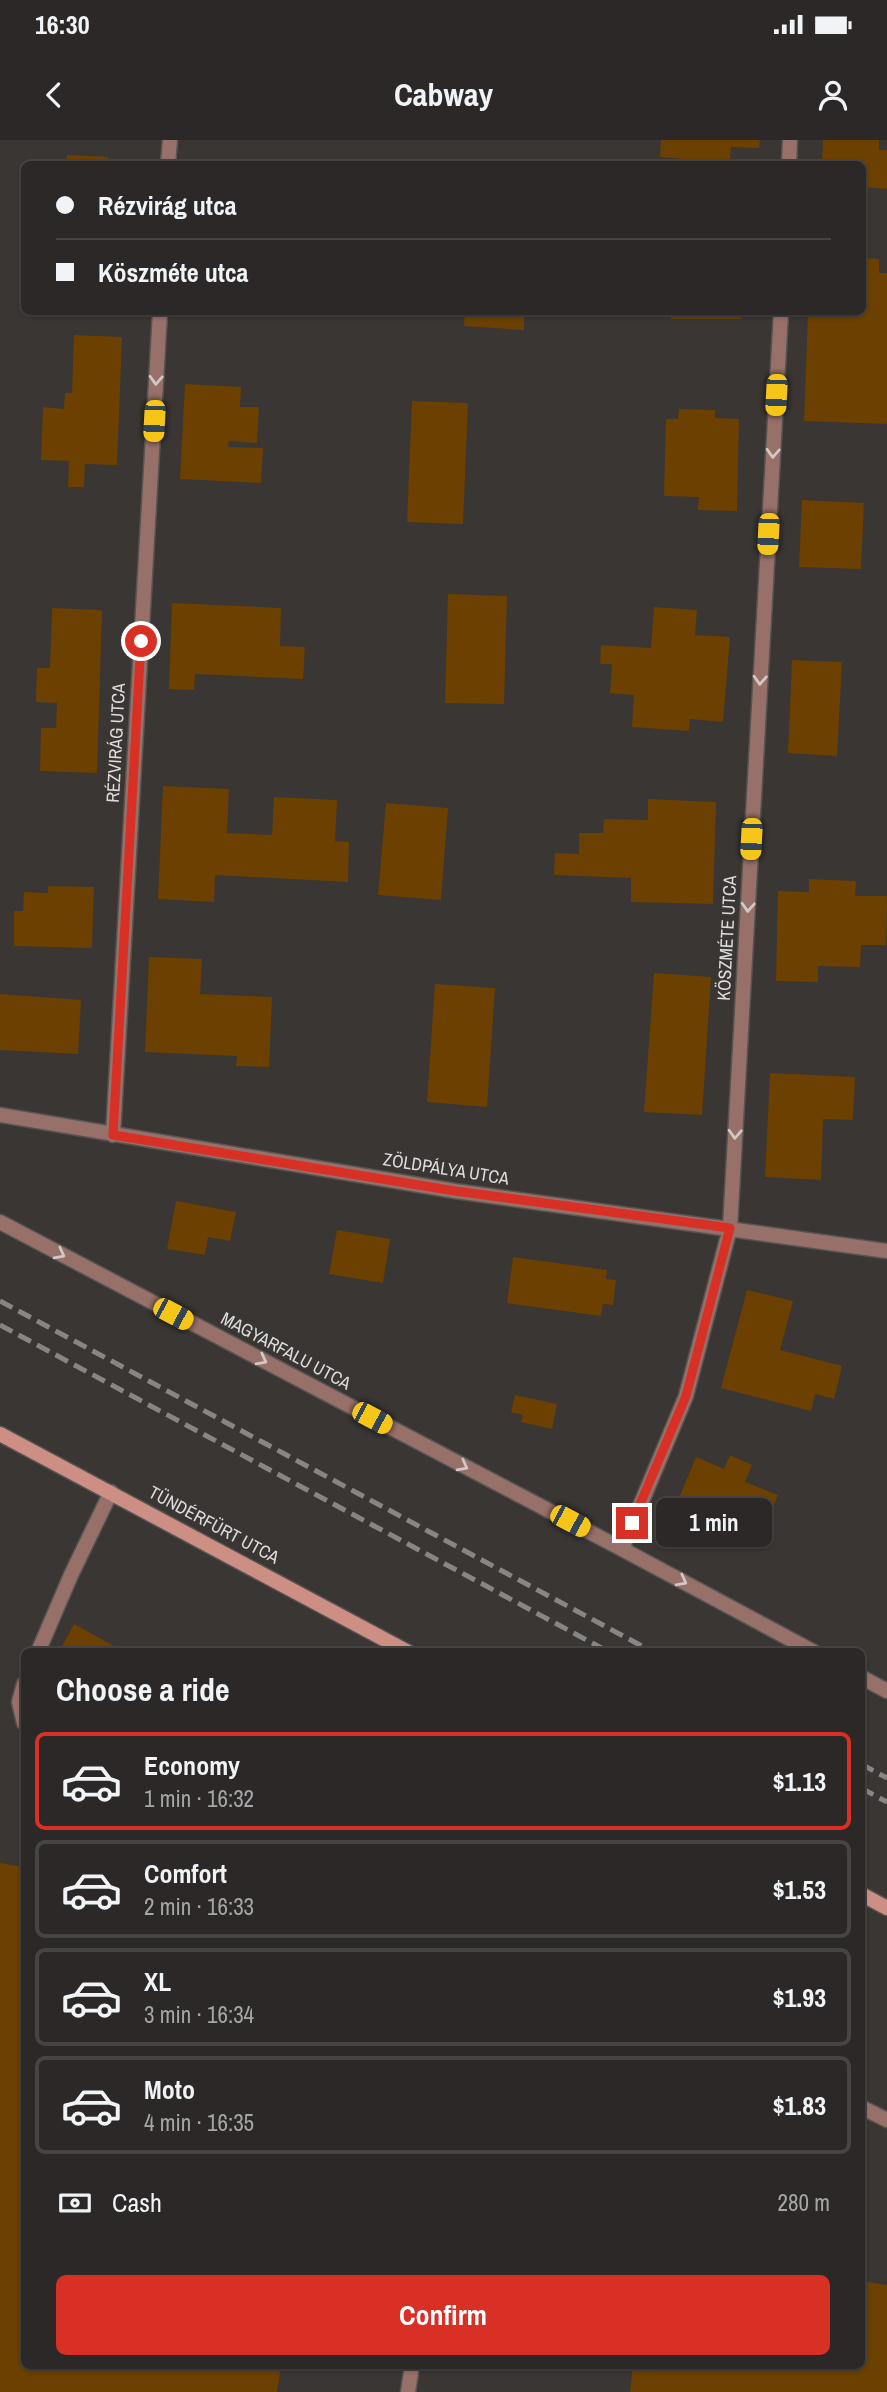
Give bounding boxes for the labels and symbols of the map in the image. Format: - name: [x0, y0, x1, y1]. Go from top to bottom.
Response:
- car: [765, 373, 788, 417]
- one-way arrow: [149, 374, 164, 385]
- car: [143, 399, 166, 443]
- one-way arrow: [766, 448, 781, 459]
- car: [757, 512, 780, 556]
- route start: [125, 625, 157, 657]
- one-way arrow: [753, 675, 768, 686]
- street label: RÉZVIRÁG UTCA: [100, 682, 131, 803]
- car: [740, 817, 763, 861]
- street label: KÖSZMÉTE UTCA: [711, 875, 742, 1001]
- one-way arrow: [740, 902, 755, 913]
- one-way arrow: [728, 1129, 743, 1140]
- street label: ZÖLDPÁLYA UTCA: [381, 1146, 511, 1191]
- one-way arrow: [53, 1246, 66, 1260]
- car: [150, 1295, 197, 1333]
- street label: MAGYARFALU UTCA: [217, 1306, 356, 1395]
- one-way arrow: [255, 1352, 267, 1365]
- car: [349, 1399, 396, 1437]
- one-way arrow: [456, 1457, 468, 1471]
- street label: TÜNDÉRFÜRT UTCA: [145, 1480, 284, 1570]
- callout: 1 min: [656, 1498, 772, 1548]
- car: [547, 1502, 594, 1540]
- route end: [616, 1507, 648, 1539]
- one-way arrow: [675, 1573, 687, 1586]

